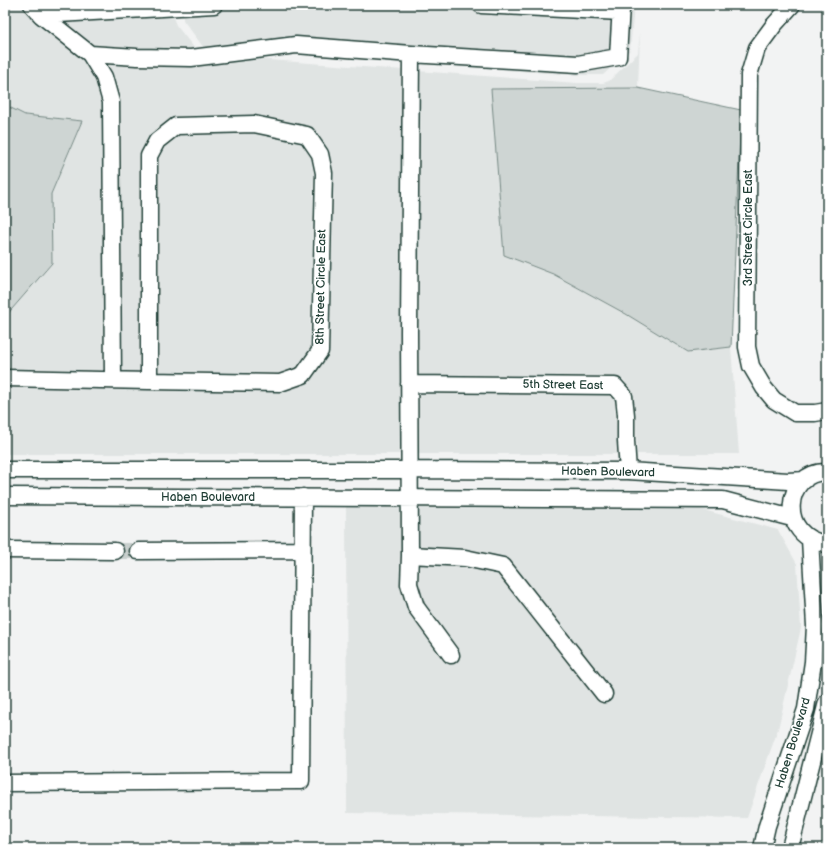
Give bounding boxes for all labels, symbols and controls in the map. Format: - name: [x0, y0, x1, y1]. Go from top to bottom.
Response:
- street label: 3rd Street Circle East: [741, 169, 756, 286]
- street label: 8th Street Circle East: [312, 229, 330, 345]
- street label: 5th Street East: [523, 377, 604, 393]
- street label: Haben Boulevard: [561, 464, 655, 480]
- street label: Haben Boulevard: [161, 490, 255, 505]
- street label: Haben Boulevard: [772, 696, 814, 790]

